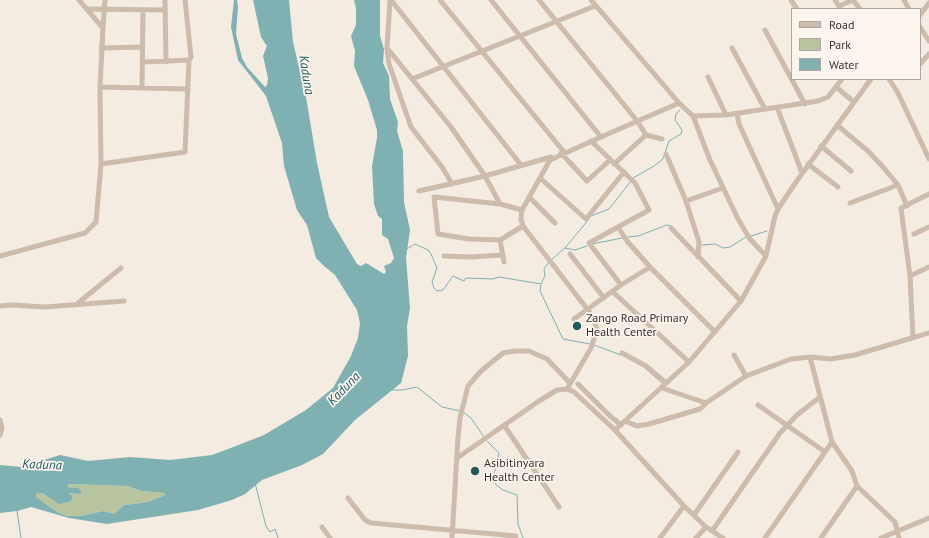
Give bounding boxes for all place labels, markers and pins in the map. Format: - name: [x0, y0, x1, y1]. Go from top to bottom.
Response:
- place label: Zango Road Primary Health Center: [586, 312, 688, 340]
- marker: Zango Road Primary Health Center: [571, 320, 583, 332]
- place label: Asibitinyara Health Center: [484, 457, 555, 485]
- marker: Asibitinyara Health Center: [469, 465, 481, 477]

